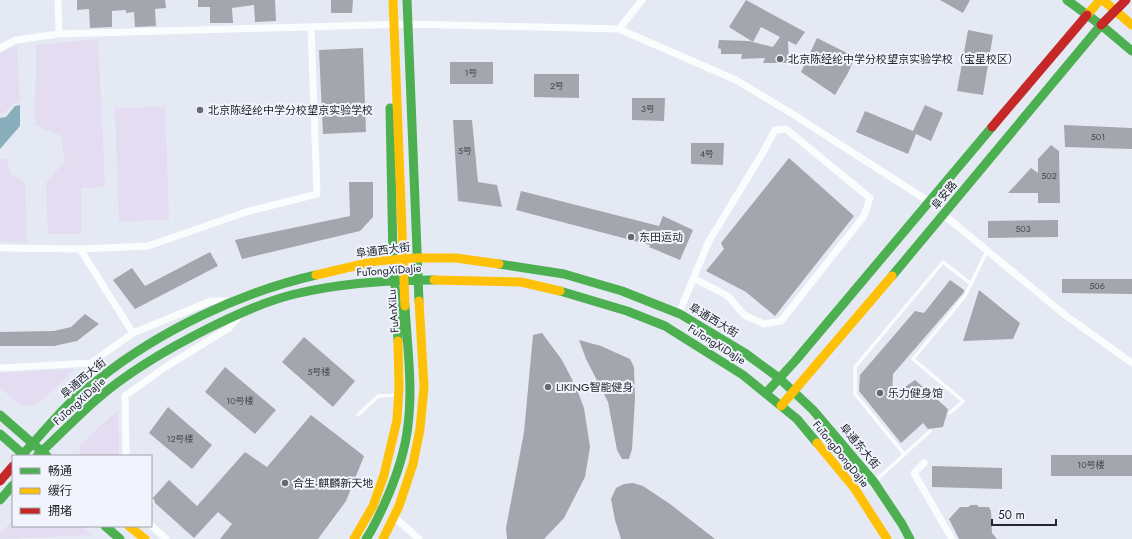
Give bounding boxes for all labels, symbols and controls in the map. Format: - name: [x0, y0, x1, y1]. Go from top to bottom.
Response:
- place label: 北京陈经纶中学分校望京实验学校（宝星校区）: [788, 51, 1019, 67]
- marker: 北京陈经纶中学分校望京实验学校（宝星校区）: [775, 54, 785, 64]
- house number: 1号: [464, 66, 478, 79]
- house number: 2号: [550, 79, 564, 92]
- place label: 北京陈经纶中学分校望京实验学校: [208, 102, 373, 118]
- house number: 3号: [641, 102, 655, 115]
- marker: 北京陈经纶中学分校望京实验学校: [195, 105, 205, 115]
- house number: 501: [1091, 130, 1105, 143]
- house number: 5号: [458, 144, 472, 157]
- house number: 4号: [700, 147, 714, 160]
- house number: 502: [1041, 169, 1057, 182]
- street label: 阜安路: [927, 177, 961, 213]
- house number: 503: [1015, 222, 1031, 235]
- place label: 东田运动: [639, 229, 683, 245]
- marker: 东田运动: [626, 232, 636, 242]
- street label: 阜通西大街: [355, 239, 411, 261]
- street label: FuTongXiDaJie: [356, 260, 422, 280]
- house number: 506: [1089, 279, 1105, 292]
- street label: FuAnXiLu: [384, 289, 402, 333]
- street label: 阜通西大街: [686, 299, 742, 341]
- street label: FuTongXiDaJie: [685, 320, 749, 368]
- street label: 阜通西大街: [57, 354, 109, 402]
- house number: 5号楼: [307, 365, 331, 378]
- street label: FuTongXiDaJie: [49, 373, 109, 429]
- place label: LIKING智能健身: [556, 379, 634, 395]
- marker: LIKING智能健身: [543, 382, 553, 392]
- place label: 乐力健身馆: [888, 385, 943, 401]
- marker: 乐力健身馆: [875, 388, 885, 398]
- house number: 10号楼: [226, 394, 254, 407]
- street label: FuTongDongDaJie: [809, 417, 873, 491]
- street label: 阜通东大街: [836, 420, 884, 472]
- house number: 12号楼: [166, 432, 194, 445]
- legend: [12, 455, 152, 527]
- house number: 10号楼: [1077, 458, 1105, 471]
- text: 畅通: [48, 462, 72, 480]
- place label: 合生·麒麟新天地: [293, 475, 373, 491]
- marker: 合生·麒麟新天地: [280, 478, 290, 488]
- text: 缓行: [48, 482, 72, 500]
- scale bar: [992, 501, 1056, 527]
- text: 拥堵: [48, 502, 72, 520]
- text: 50 m: [998, 506, 1025, 524]

